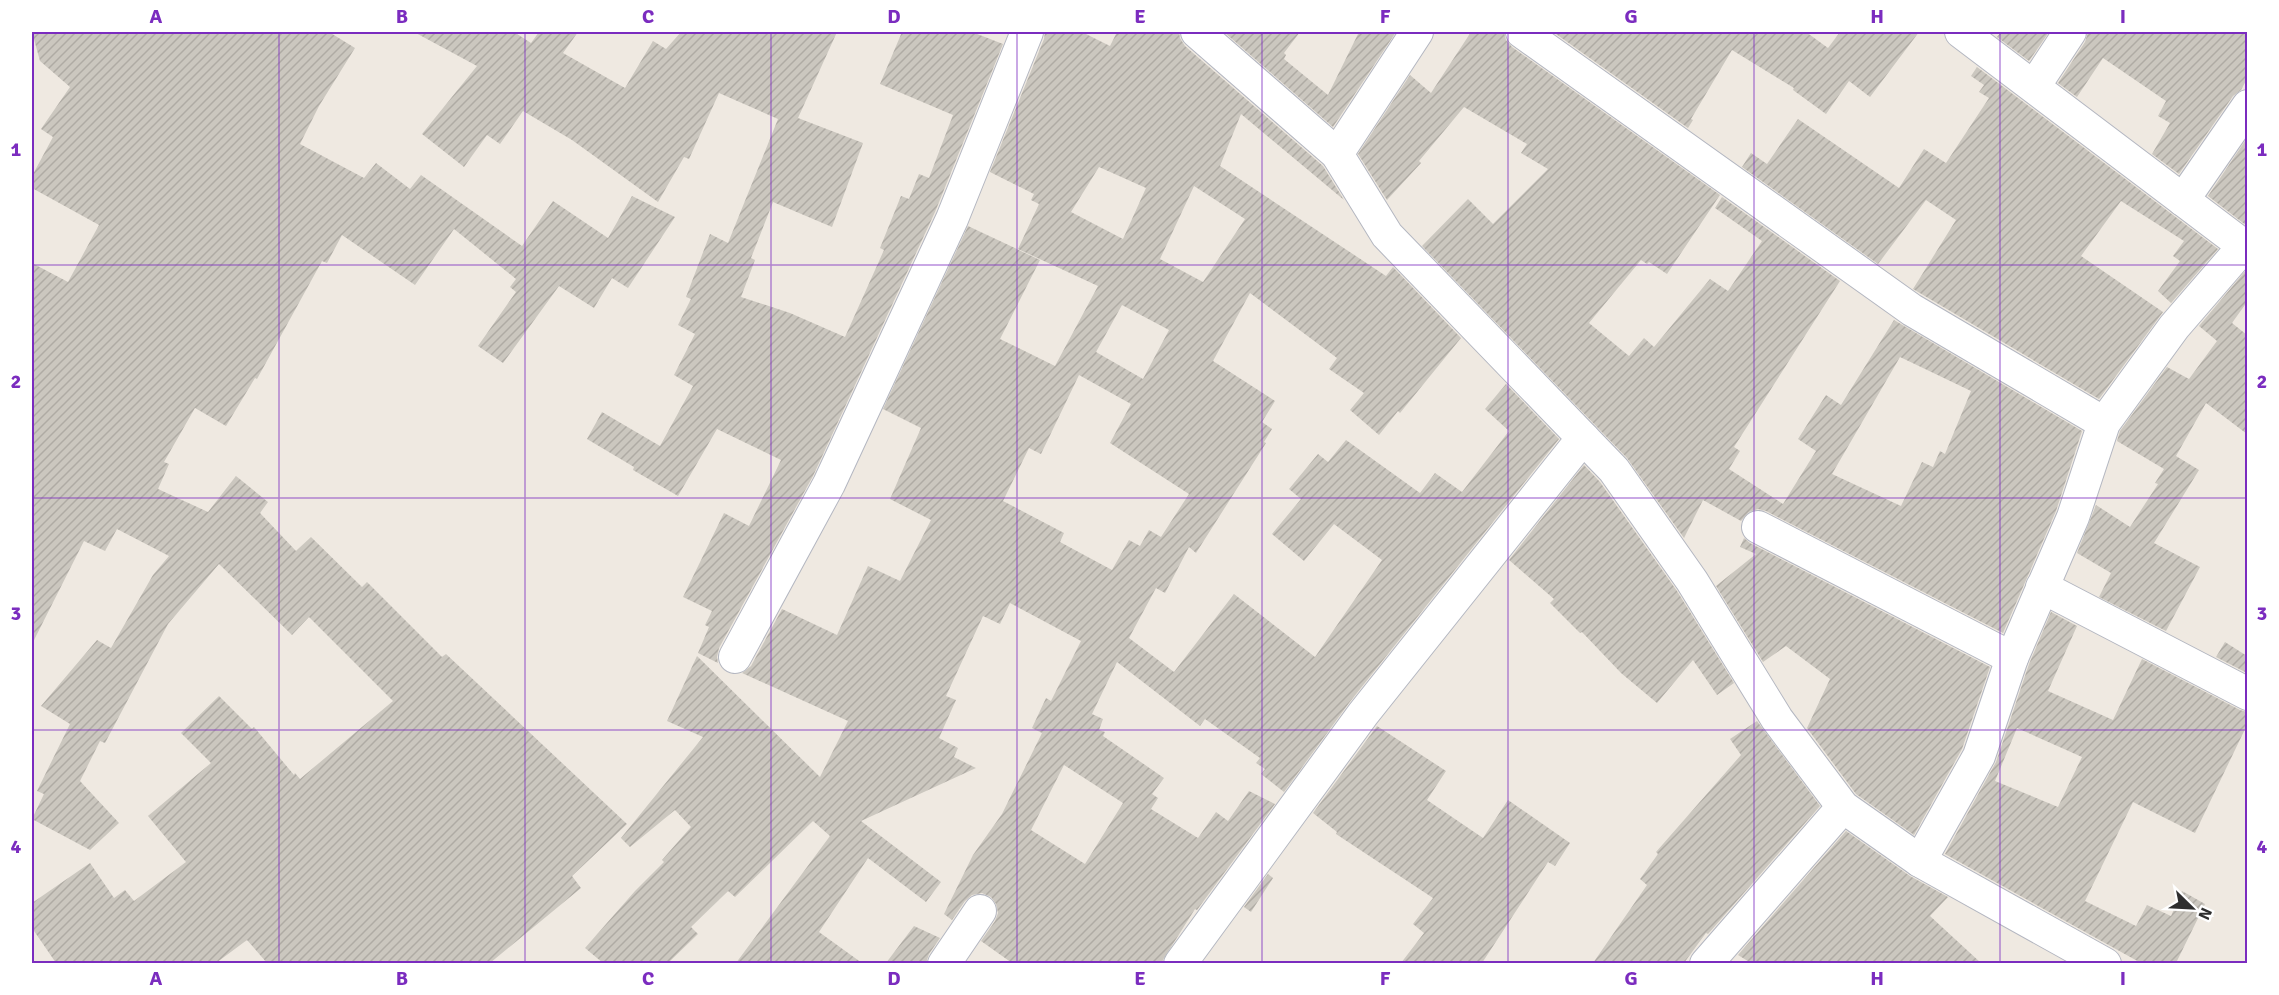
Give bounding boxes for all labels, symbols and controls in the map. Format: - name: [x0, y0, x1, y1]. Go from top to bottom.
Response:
- text: A: [150, 4, 163, 29]
- text: B: [396, 4, 408, 29]
- text: C: [642, 4, 654, 29]
- text: D: [887, 4, 901, 29]
- text: E: [1134, 4, 1146, 29]
- text: F: [1380, 4, 1391, 29]
- text: G: [1624, 4, 1638, 29]
- text: H: [1870, 4, 1884, 29]
- text: I: [2120, 4, 2126, 29]
- text: 1: [11, 137, 22, 162]
- text: 1: [2257, 137, 2268, 162]
- text: 2: [11, 369, 21, 394]
- text: 2: [2257, 369, 2267, 394]
- text: 3: [11, 601, 21, 626]
- text: 3: [2257, 601, 2267, 626]
- text: 4: [11, 834, 22, 859]
- text: 4: [2257, 834, 2268, 859]
- north arrow: [2162, 878, 2222, 938]
- text: N: [2193, 905, 2216, 923]
- text: A: [150, 966, 163, 991]
- text: B: [396, 966, 408, 991]
- text: C: [642, 966, 654, 991]
- text: D: [887, 966, 901, 991]
- text: E: [1134, 966, 1146, 991]
- text: F: [1380, 966, 1391, 991]
- text: G: [1624, 966, 1638, 991]
- text: H: [1870, 966, 1884, 991]
- text: I: [2120, 966, 2126, 991]

